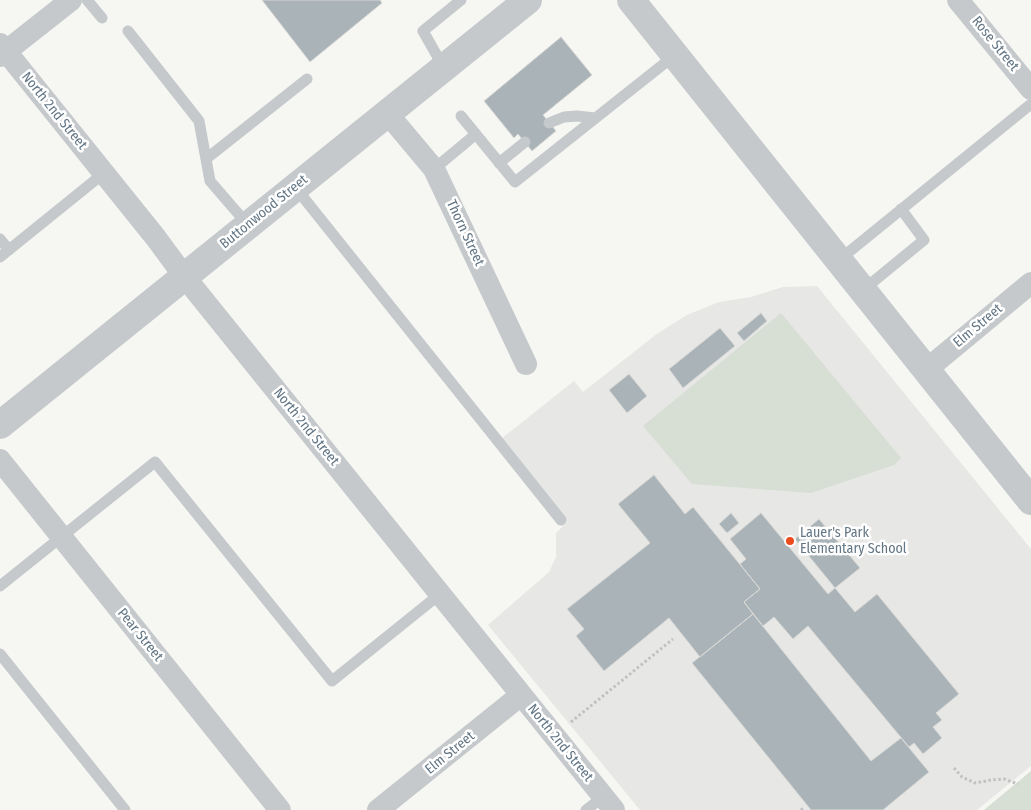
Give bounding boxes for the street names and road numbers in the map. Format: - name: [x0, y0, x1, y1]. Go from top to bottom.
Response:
- street label: Rose Street: [968, 13, 1022, 75]
- street label: North 2nd Street: [18, 69, 90, 153]
- street label: Buttonwood Street: [217, 172, 311, 252]
- street label: Thorn Street: [442, 197, 488, 269]
- street label: Elm Street: [950, 301, 1006, 351]
- street label: North 2nd Street: [270, 385, 342, 469]
- street label: Pear Street: [114, 605, 166, 665]
- street label: North 2nd Street: [524, 701, 596, 785]
- street label: Elm Street: [422, 728, 478, 778]

